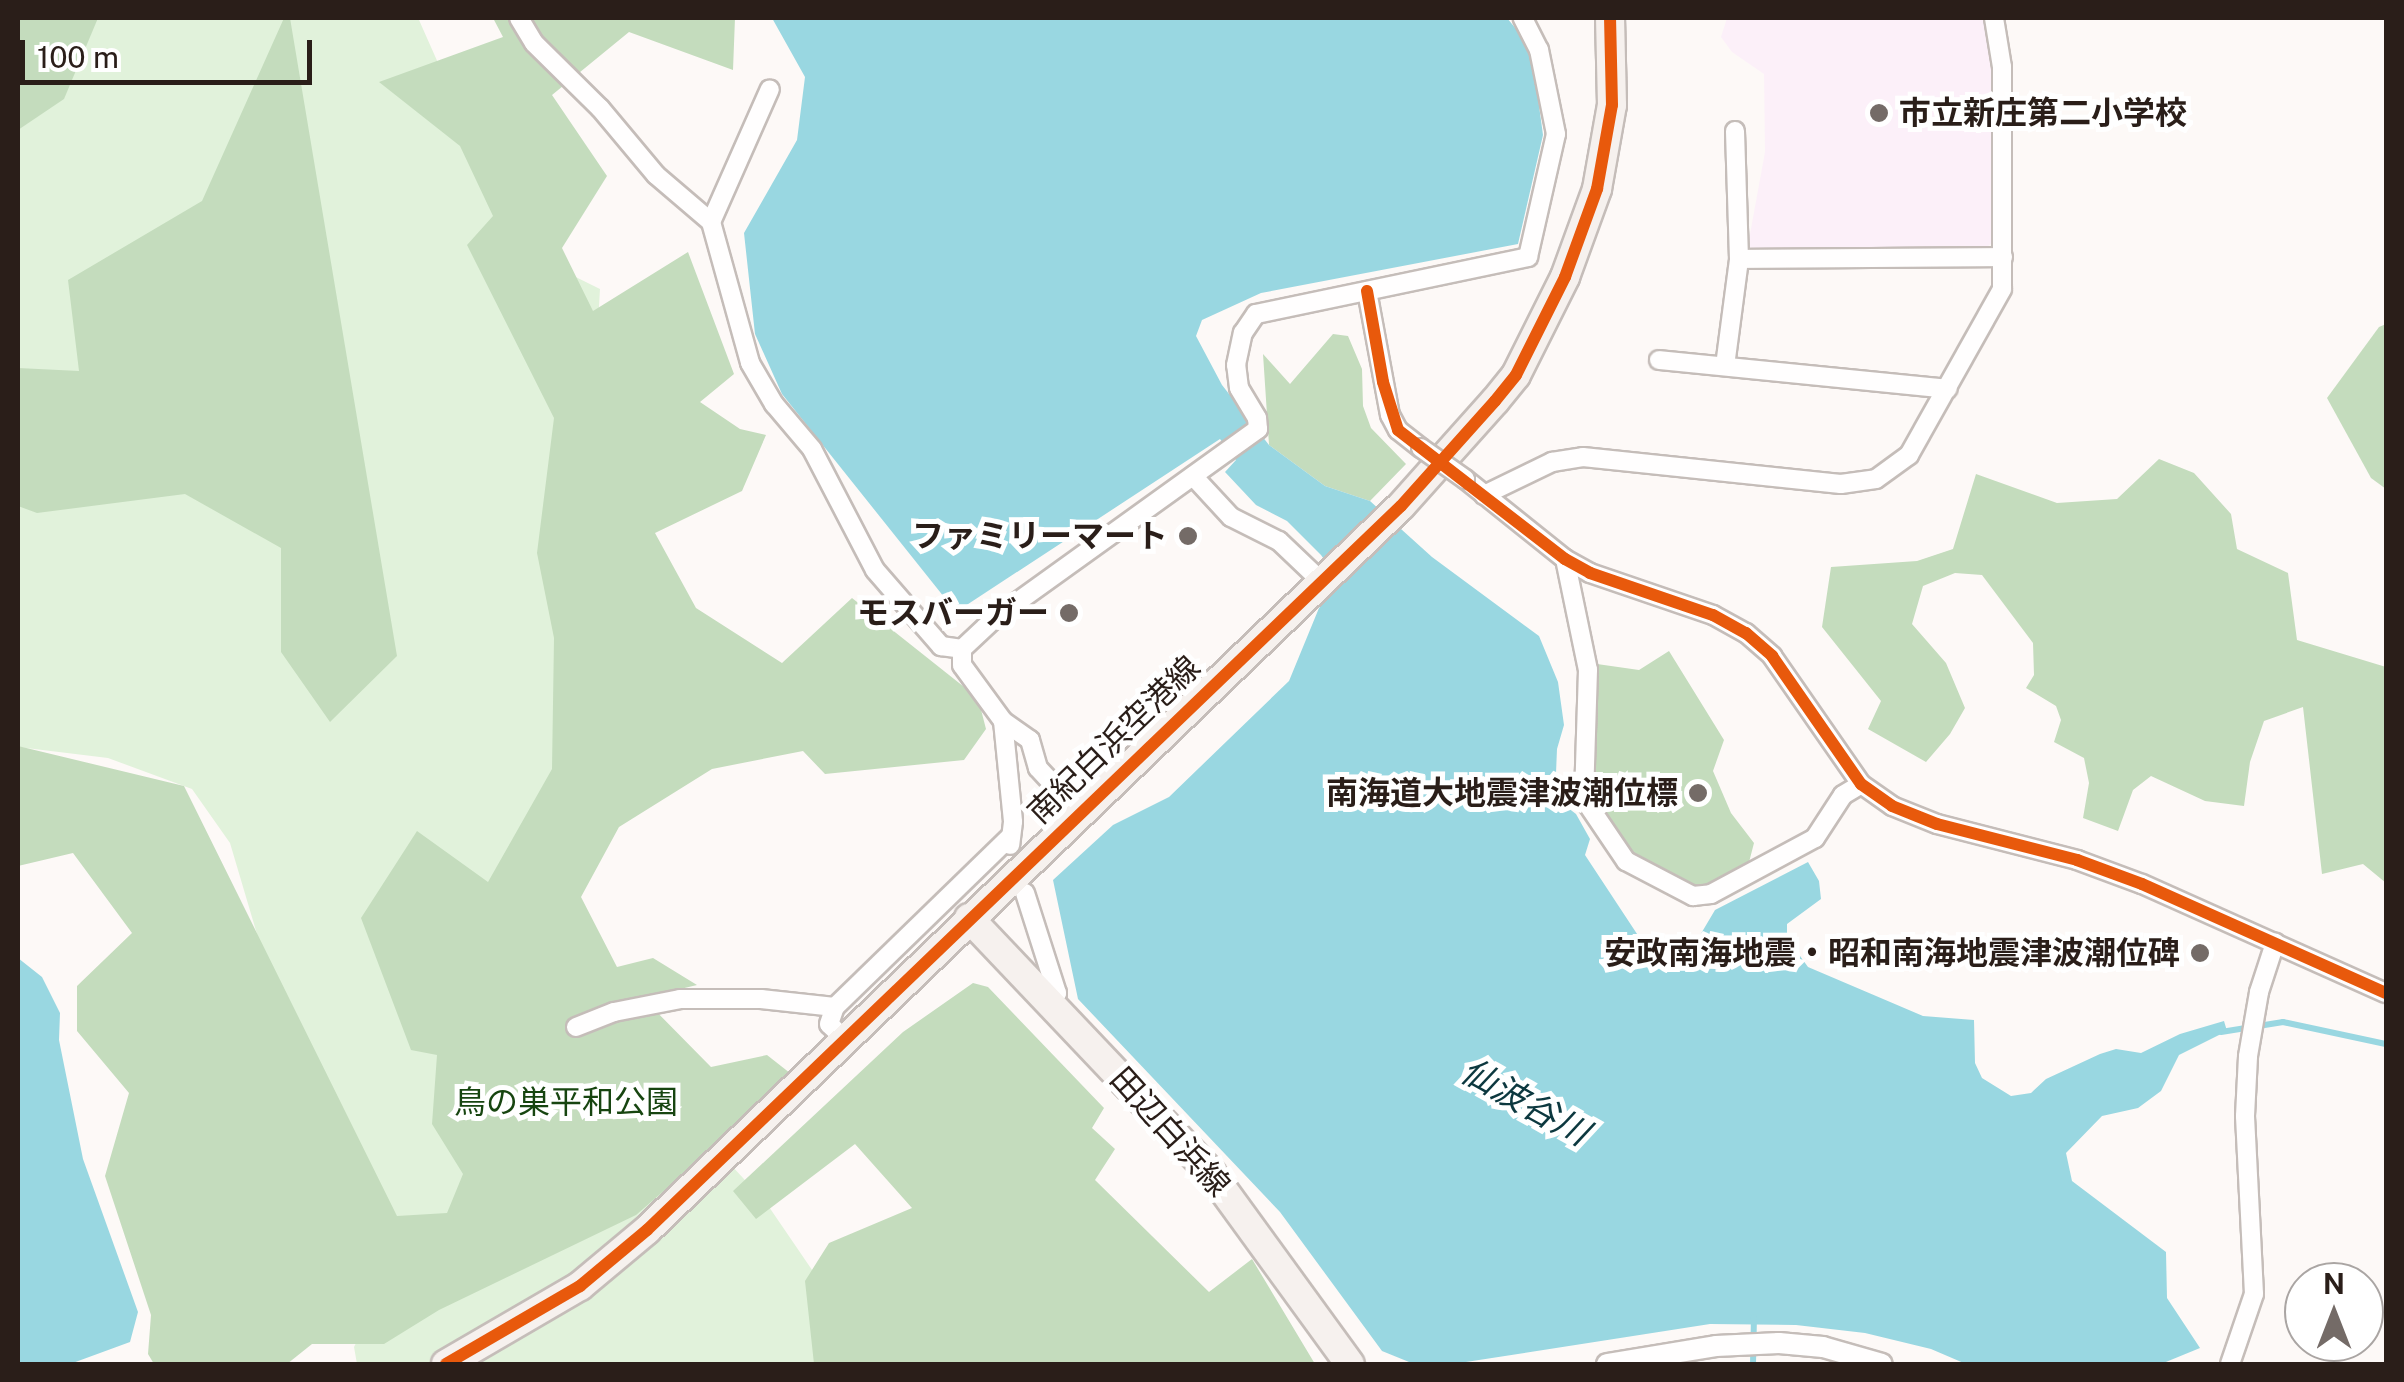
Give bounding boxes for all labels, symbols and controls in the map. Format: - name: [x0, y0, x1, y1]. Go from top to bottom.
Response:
- scale bar: [25, 20, 318, 82]
- text: 100 m: [37, 39, 119, 75]
- place label: 市立新庄第二小学校: [1899, 94, 2187, 132]
- marker: 市立新庄第二小学校: [1868, 102, 1890, 124]
- place label: ファミリーマート: [912, 517, 1168, 555]
- marker: ファミリーマート: [1177, 525, 1199, 547]
- place label: モスバーガー: [857, 594, 1049, 632]
- marker: モスバーガー: [1058, 602, 1080, 624]
- street label: 南紀白浜空港線: [1020, 648, 1208, 832]
- place label: 南海道大地震津波潮位標: [1326, 774, 1678, 812]
- marker: 南海道大地震津波潮位標: [1687, 782, 1709, 804]
- place label: 安政南海地震・昭和南海地震津波潮位碑: [1604, 934, 2180, 972]
- marker: 安政南海地震・昭和南海地震津波潮位碑: [2189, 942, 2211, 964]
- water label: 仙波谷川: [1454, 1050, 1596, 1154]
- street label: 田辺白浜線: [1102, 1060, 1238, 1204]
- park label: 鳥の巣平和公園: [454, 1083, 678, 1121]
- north arrow: [2284, 1262, 2384, 1362]
- text: N: [2323, 1267, 2345, 1300]

